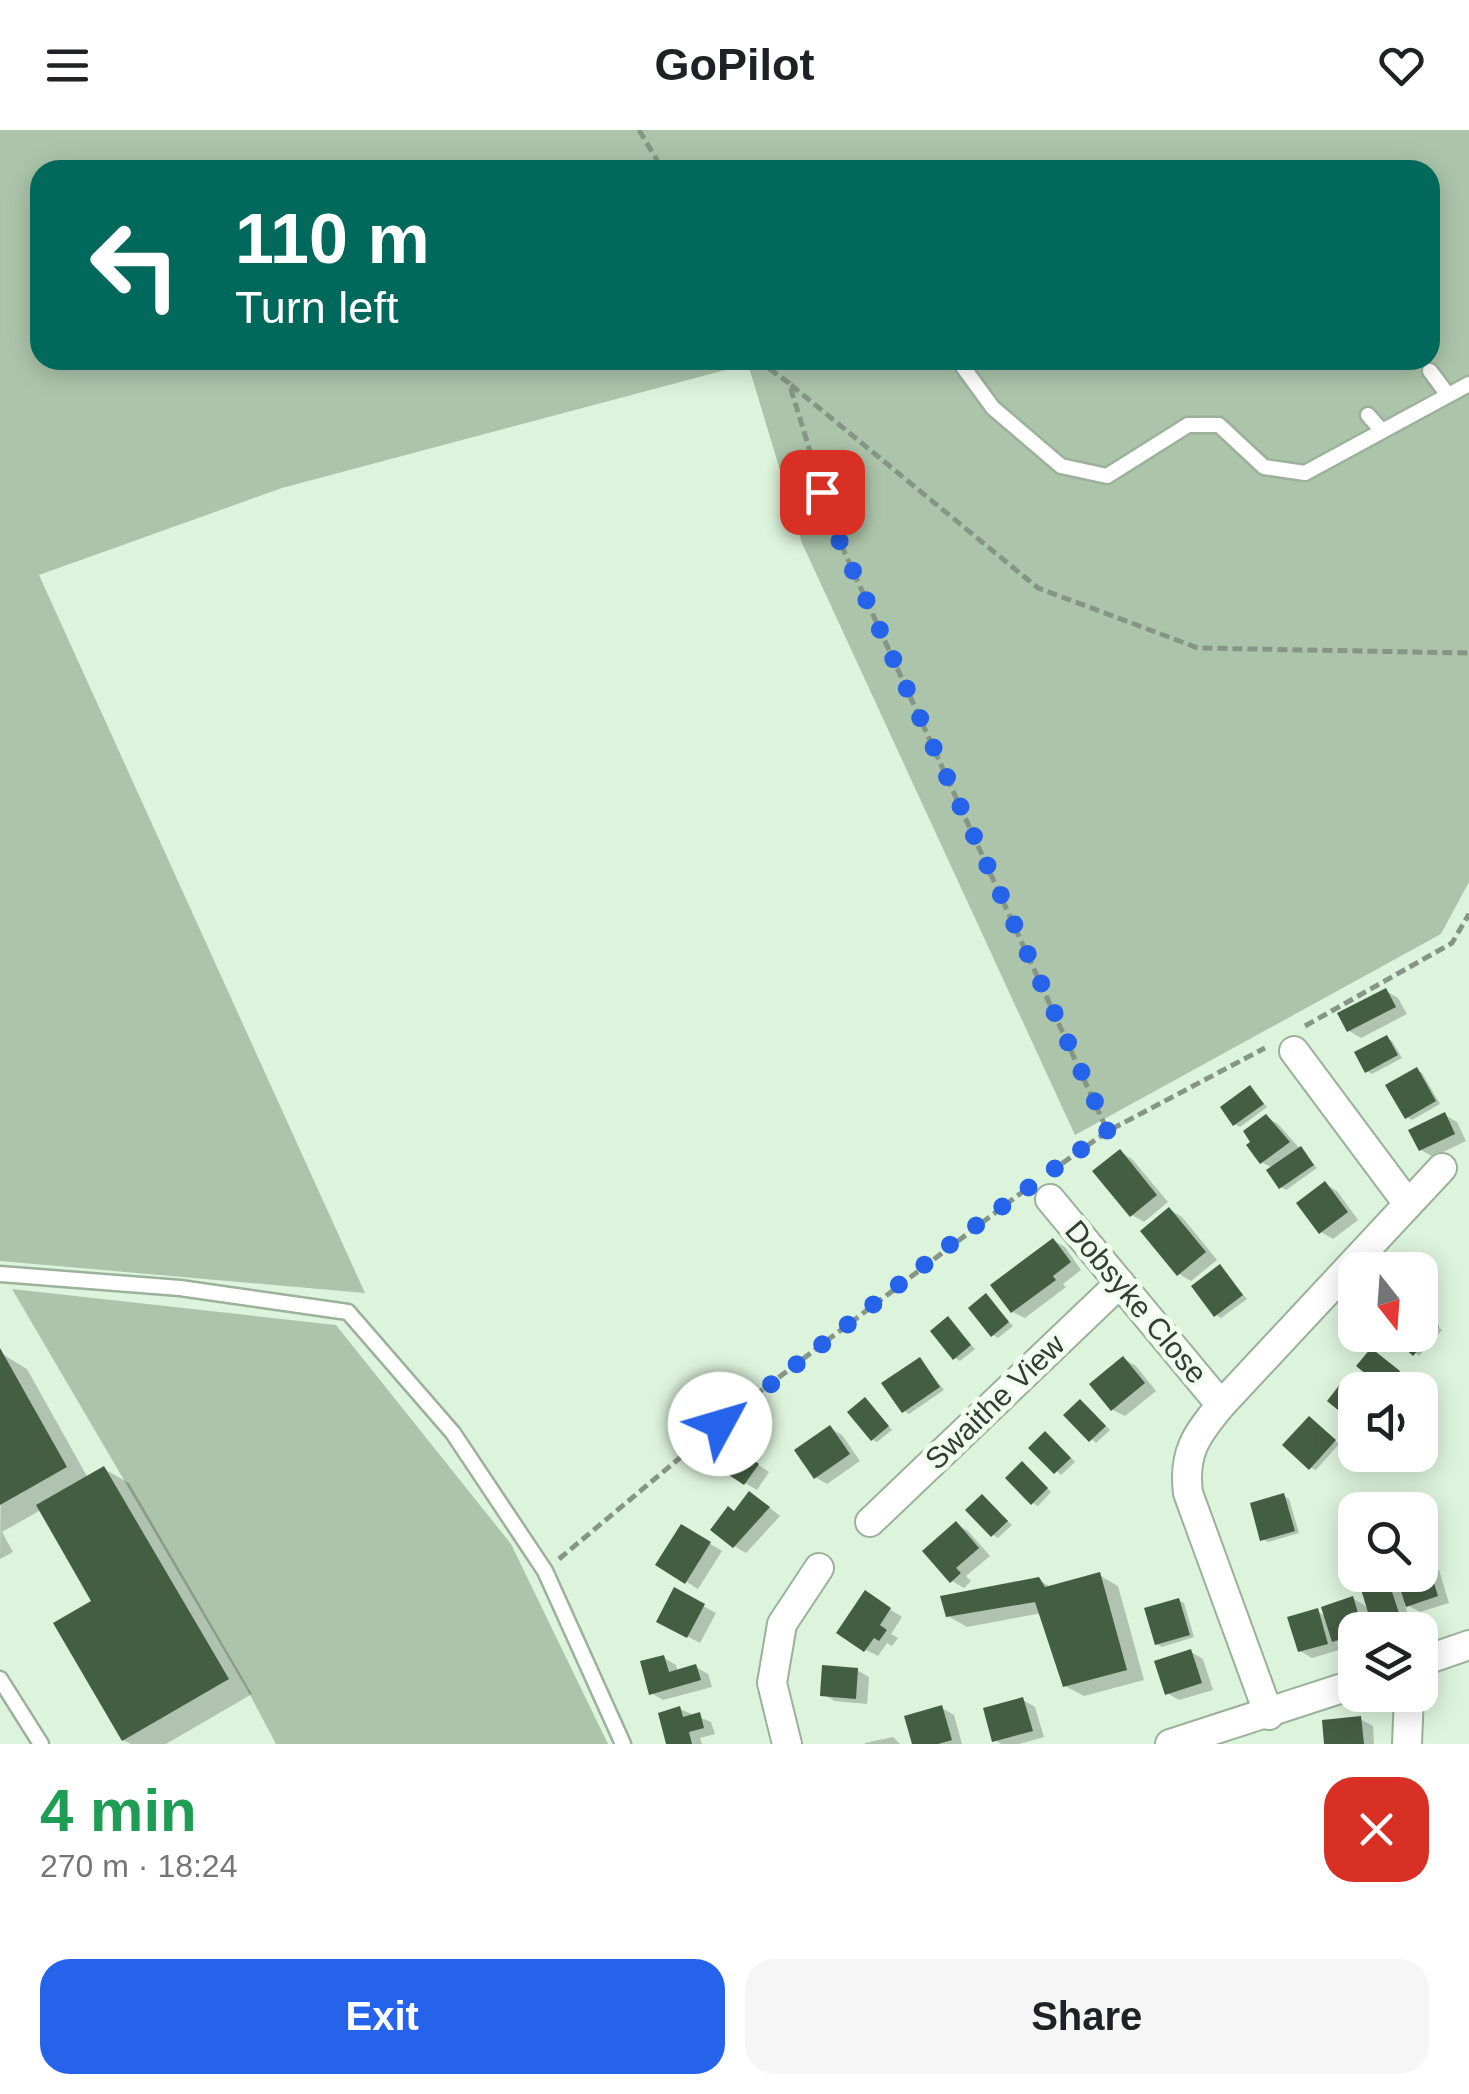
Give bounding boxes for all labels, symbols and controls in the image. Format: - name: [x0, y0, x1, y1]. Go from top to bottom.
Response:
- icon: menu: [40, 38, 95, 93]
- icon: heart: [1374, 38, 1429, 93]
- text: GoPilot: [655, 39, 814, 90]
- icon: left: [70, 200, 200, 330]
- text: 110 m: [235, 200, 430, 278]
- text: Turn left: [235, 282, 398, 333]
- pin: [780, 450, 865, 535]
- icon: arrive: [795, 465, 850, 520]
- street label: Dobsyke Close: [1059, 1214, 1214, 1390]
- north arrow: [1338, 1252, 1438, 1352]
- map controls: [1338, 1252, 1438, 1712]
- street label: Swaithe View: [919, 1327, 1071, 1476]
- position arrow: [668, 1372, 772, 1476]
- button: sound: [1338, 1372, 1438, 1472]
- button: search: [1338, 1492, 1438, 1592]
- button: layers: [1338, 1612, 1438, 1712]
- text: 4 min: [40, 1777, 197, 1844]
- button: close: [1324, 1777, 1429, 1882]
- text: 270 m · 18:24: [40, 1848, 237, 1884]
- button: Exit: [40, 1959, 725, 2074]
- button: Share: [745, 1959, 1429, 2074]

